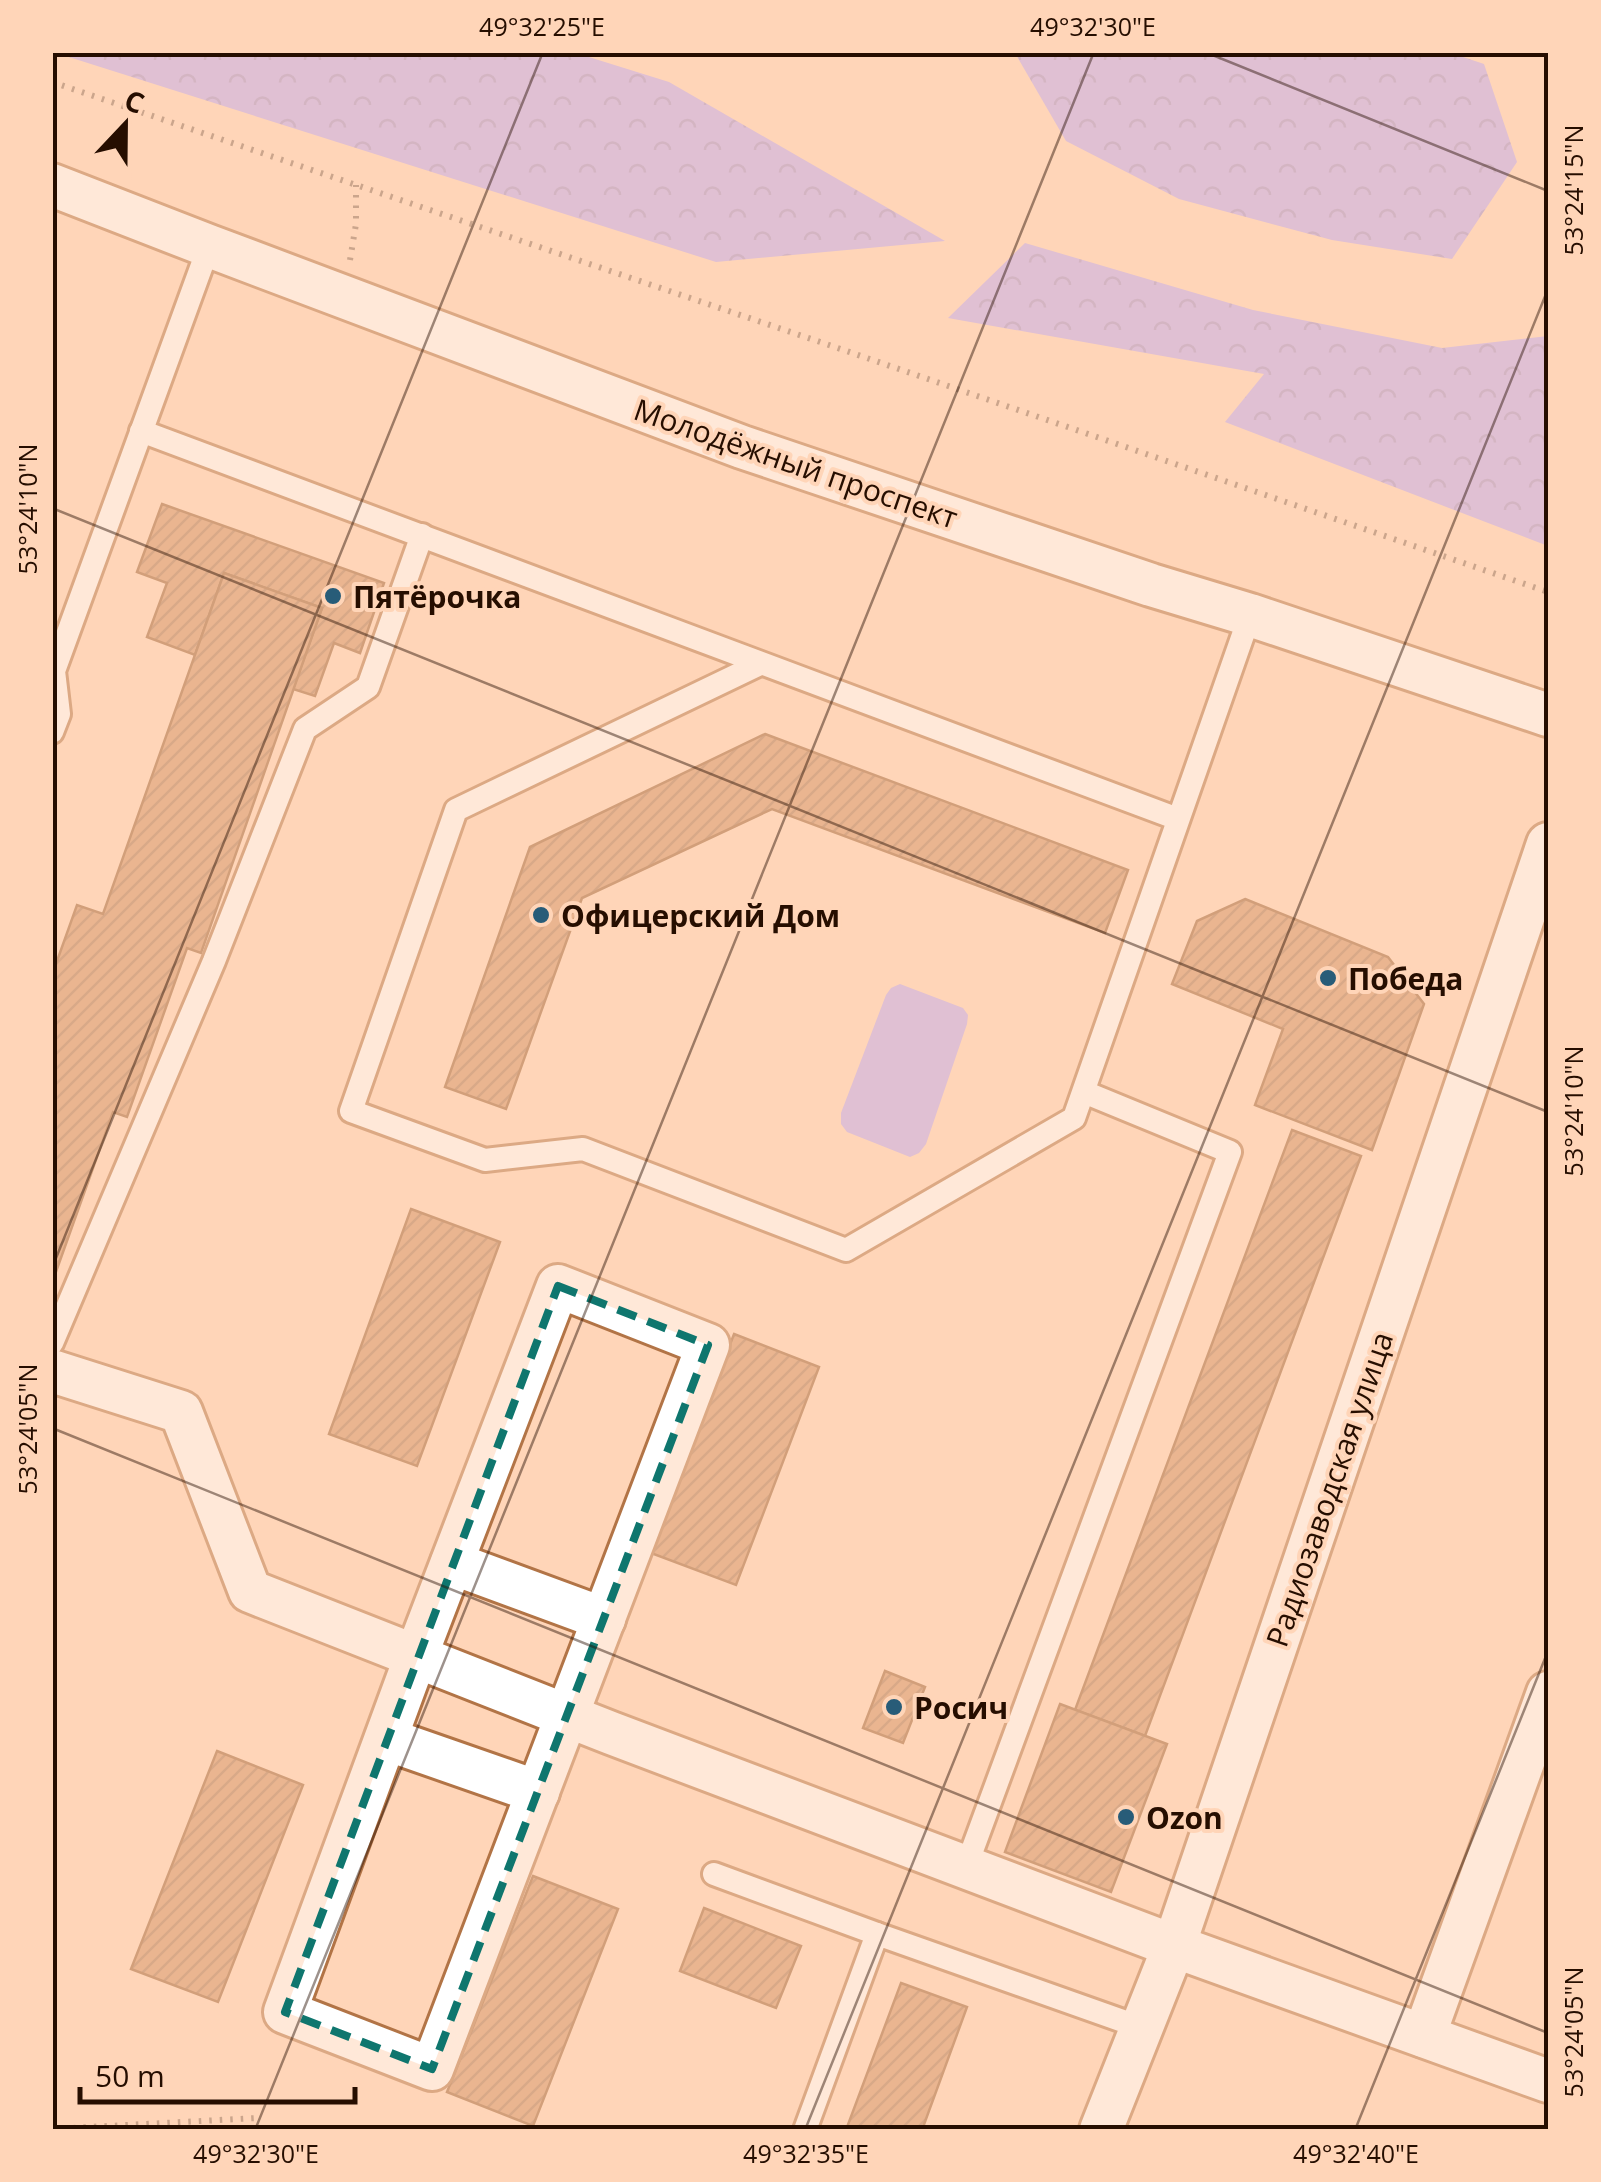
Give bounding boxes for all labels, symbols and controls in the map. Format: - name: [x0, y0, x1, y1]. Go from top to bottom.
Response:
- text: 49°32'25"E: [479, 9, 605, 43]
- text: 49°32'30"E: [1030, 9, 1156, 43]
- north arrow: [75, 75, 175, 175]
- text: С: [119, 80, 150, 122]
- text: 53°24'15"N: [1556, 125, 1590, 255]
- street label: Молодёжный проспект: [629, 388, 963, 538]
- text: 53°24'10"N: [10, 444, 44, 574]
- place label: Пятёрочка: [353, 576, 521, 617]
- marker: Пятёрочка: [322, 585, 344, 607]
- place label: Офицерский Дом: [561, 895, 840, 936]
- marker: Офицерский Дом: [530, 904, 552, 926]
- place label: Победа: [1348, 958, 1463, 999]
- marker: Победа: [1317, 967, 1339, 989]
- text: 53°24'10"N: [1556, 1046, 1590, 1176]
- street label: Радиозаводская улица: [1256, 1326, 1402, 1652]
- text: 53°24'05"N: [10, 1364, 44, 1494]
- place label: Росич: [914, 1687, 1008, 1728]
- marker: Росич: [883, 1696, 905, 1718]
- place label: Ozon: [1146, 1797, 1223, 1838]
- marker: Ozon: [1115, 1806, 1137, 1828]
- text: 53°24'05"N: [1556, 1967, 1590, 2097]
- scale bar: [80, 2042, 355, 2104]
- text: 50 m: [95, 2055, 165, 2096]
- text: 49°32'30"E: [193, 2136, 319, 2170]
- text: 49°32'35"E: [743, 2136, 869, 2170]
- text: 49°32'40"E: [1293, 2136, 1419, 2170]

